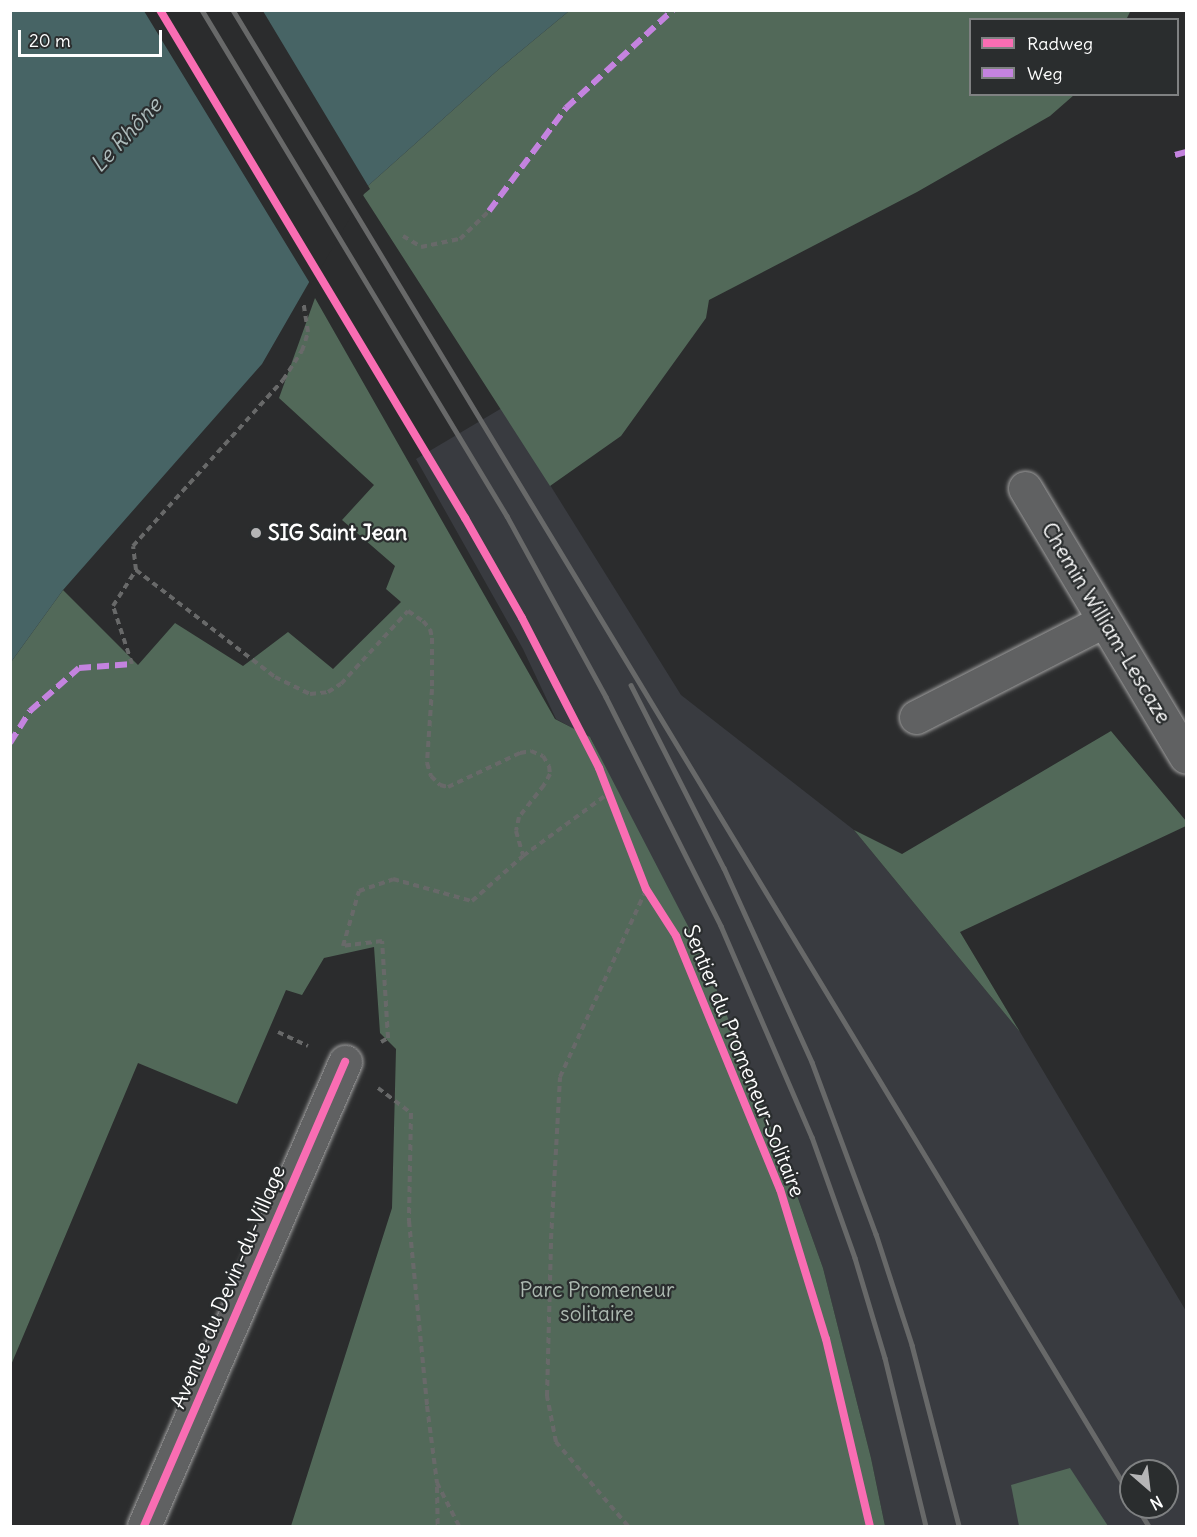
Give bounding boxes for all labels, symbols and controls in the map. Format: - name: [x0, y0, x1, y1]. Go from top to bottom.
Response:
- scale bar: [21, 18, 165, 56]
- legend: [969, 18, 1179, 96]
- text: 20 m: [29, 29, 71, 52]
- text: Radweg: [1027, 32, 1093, 55]
- text: Weg: [1027, 62, 1062, 85]
- water label: Le Rhône: [85, 92, 167, 178]
- street label: Chemin William-Lescaze: [1036, 518, 1176, 728]
- place label: SIG Saint Jean: [268, 520, 407, 546]
- marker: SIG Saint Jean: [249, 526, 263, 540]
- street label: Sentier du Promeneur-Solitaire: [678, 921, 810, 1201]
- street label: Avenue du Devin-du-Village: [165, 1162, 291, 1412]
- park label: Parc Promeneur solitaire: [519, 1277, 675, 1327]
- north arrow: [1119, 1459, 1179, 1519]
- text: N: [1147, 1492, 1166, 1515]

